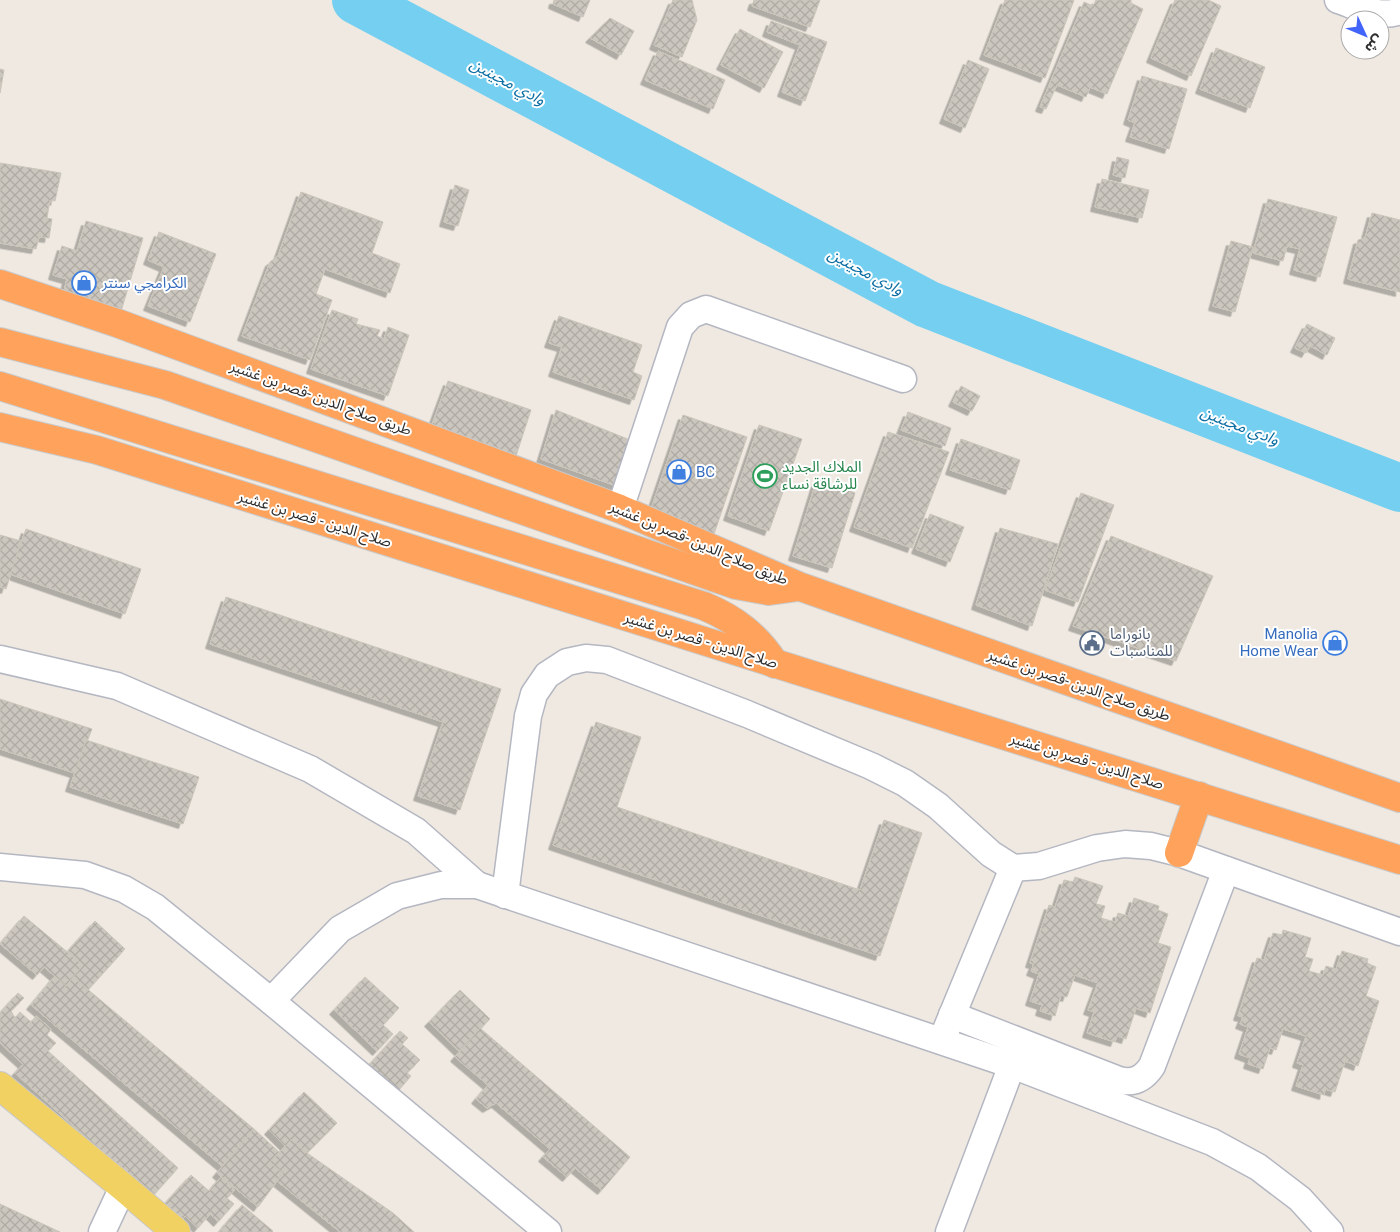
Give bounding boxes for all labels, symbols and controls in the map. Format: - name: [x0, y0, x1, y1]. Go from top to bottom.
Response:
- north arrow: [1340, 10, 1390, 60]
- text: ش: [1362, 32, 1387, 56]
- water label: وادي مجينين: [465, 54, 549, 112]
- water label: وادي مجينين: [823, 244, 907, 302]
- shop icon: الكرامجي سنتر: [71, 270, 97, 296]
- place label: الكرامجي سنتر: [101, 274, 187, 294]
- street label: طريق صلاح الدين -قصر بن غشير: [226, 356, 414, 442]
- water label: وادي مجينين: [1197, 402, 1282, 453]
- place label: الملاك الجديد للرشاقة نساء: [782, 458, 862, 493]
- shop icon: BC: [666, 459, 692, 485]
- place label: BC: [696, 463, 715, 481]
- sports icon: الملاك الجديد للرشاقة نساء: [752, 463, 778, 489]
- street label: صلاح الدين - قصر بن غشير: [234, 487, 394, 554]
- street label: طريق صلاح الدين -قصر بن غشير: [605, 497, 791, 591]
- street label: صلاح الدين - قصر بن غشير: [620, 608, 780, 675]
- place label: بانوراما للمناسبات: [1110, 625, 1173, 660]
- place label: Manolia Home Wear: [1240, 625, 1318, 660]
- public building icon: بانوراما للمناسبات: [1079, 630, 1105, 656]
- shop icon: Manolia Home Wear: [1322, 630, 1348, 656]
- street label: طريق صلاح الدين -قصر بن غشير: [984, 645, 1173, 728]
- street label: صلاح الدين - قصر بن غشير: [1006, 729, 1166, 796]

